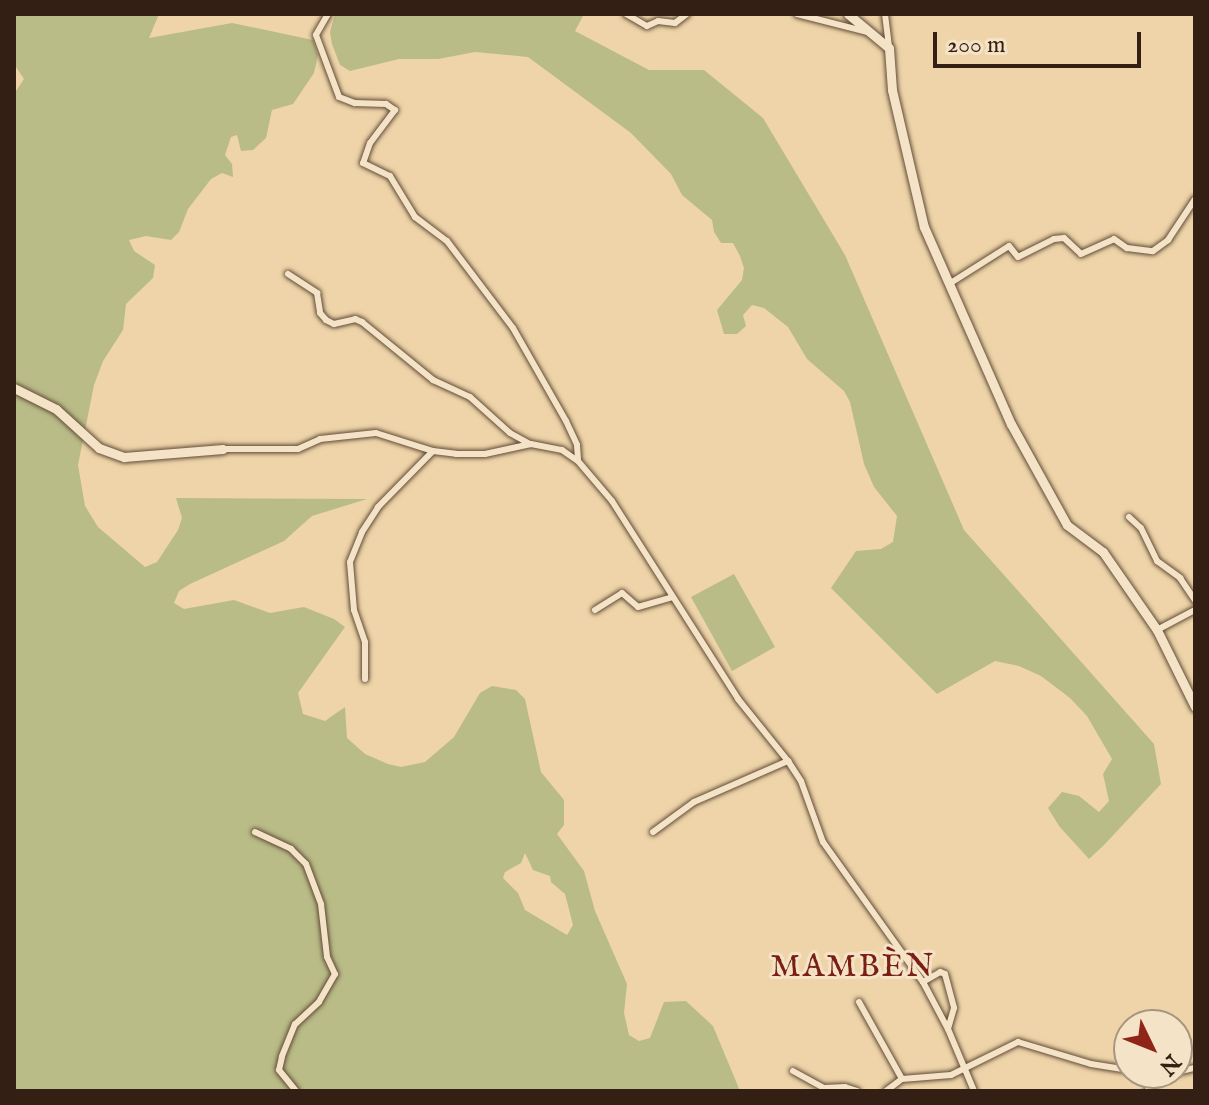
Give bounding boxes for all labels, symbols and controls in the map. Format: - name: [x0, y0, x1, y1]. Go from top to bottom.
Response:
- scale bar: [937, 16, 1145, 66]
- text: 200 m: [947, 30, 1006, 61]
- district label: MAMBÈN: [771, 949, 935, 987]
- north arrow: [1113, 1009, 1193, 1089]
- text: N: [1152, 1047, 1186, 1081]

